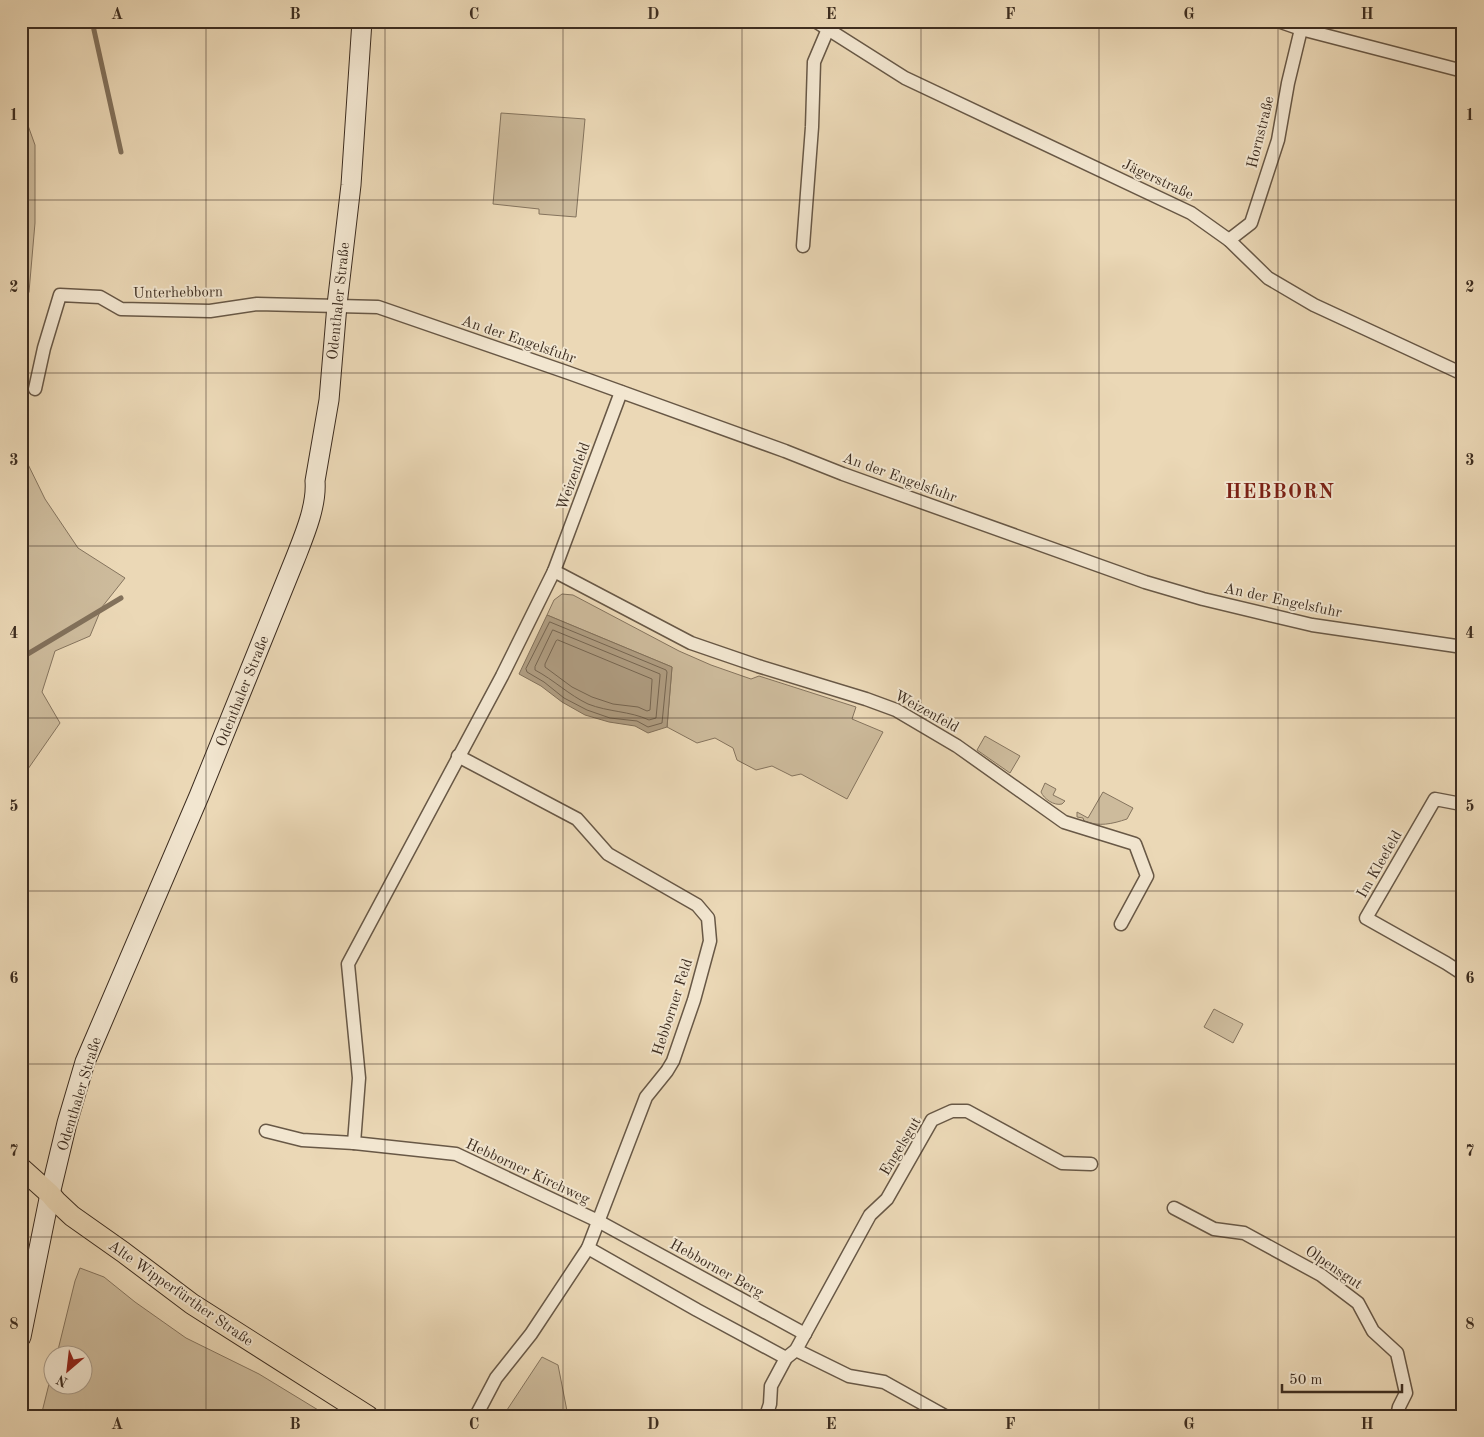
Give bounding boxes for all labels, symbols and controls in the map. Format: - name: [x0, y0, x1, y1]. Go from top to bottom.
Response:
- text: A: [111, 7, 123, 23]
- text: B: [289, 7, 301, 23]
- text: C: [469, 7, 479, 23]
- text: D: [647, 7, 659, 23]
- text: E: [825, 7, 837, 23]
- text: F: [1005, 7, 1016, 23]
- text: G: [1183, 7, 1195, 23]
- text: H: [1360, 7, 1374, 23]
- street label: Hornstraße: [1245, 95, 1278, 170]
- text: 1: [9, 108, 19, 124]
- text: 1: [1465, 108, 1475, 124]
- street label: Jägerstraße: [1119, 157, 1195, 203]
- street label: Odenthaler Straße: [326, 241, 353, 361]
- text: 2: [9, 280, 19, 296]
- text: 2: [1465, 280, 1475, 296]
- street label: Unterhebborn: [133, 285, 223, 302]
- street label: An der Engelsfuhr: [459, 314, 578, 367]
- street label: Weizenfeld: [555, 441, 594, 512]
- street label: An der Engelsfuhr: [840, 451, 958, 506]
- text: 3: [9, 453, 19, 469]
- text: 3: [1465, 453, 1475, 469]
- district label: HEBBORN: [1225, 483, 1335, 503]
- street label: An der Engelsfuhr: [1222, 582, 1343, 621]
- text: 4: [9, 626, 19, 642]
- text: 4: [1465, 626, 1475, 642]
- street label: Odenthaler Straße: [214, 634, 273, 749]
- street label: Weizenfeld: [892, 689, 961, 736]
- text: 5: [9, 799, 19, 815]
- text: 5: [1465, 799, 1475, 815]
- street label: Im Kleefeld: [1355, 828, 1406, 901]
- street label: Hebborner Feld: [651, 957, 696, 1058]
- text: 6: [9, 971, 19, 987]
- text: 6: [1465, 971, 1475, 987]
- street label: Odenthaler Straße: [56, 1036, 105, 1153]
- street label: Engelsgut: [878, 1115, 925, 1179]
- street label: Hebborner Kirchweg: [463, 1137, 592, 1208]
- text: 7: [9, 1144, 19, 1160]
- text: 7: [1465, 1144, 1475, 1160]
- street label: Hebborner Berg: [667, 1237, 766, 1301]
- street label: Alte Wipperfürther Straße: [105, 1239, 255, 1350]
- street label: Olpensgut: [1302, 1244, 1364, 1293]
- text: 8: [9, 1317, 19, 1333]
- text: 8: [1465, 1317, 1475, 1333]
- north arrow: [42, 1344, 92, 1394]
- scale bar: [1282, 1362, 1402, 1394]
- text: N: [54, 1372, 70, 1389]
- text: 50 m: [1289, 1373, 1323, 1388]
- text: A: [111, 1417, 123, 1433]
- text: B: [289, 1417, 301, 1433]
- text: C: [469, 1417, 479, 1433]
- text: D: [647, 1417, 659, 1433]
- text: E: [825, 1417, 837, 1433]
- text: F: [1005, 1417, 1016, 1433]
- text: G: [1183, 1417, 1195, 1433]
- text: H: [1360, 1417, 1374, 1433]

